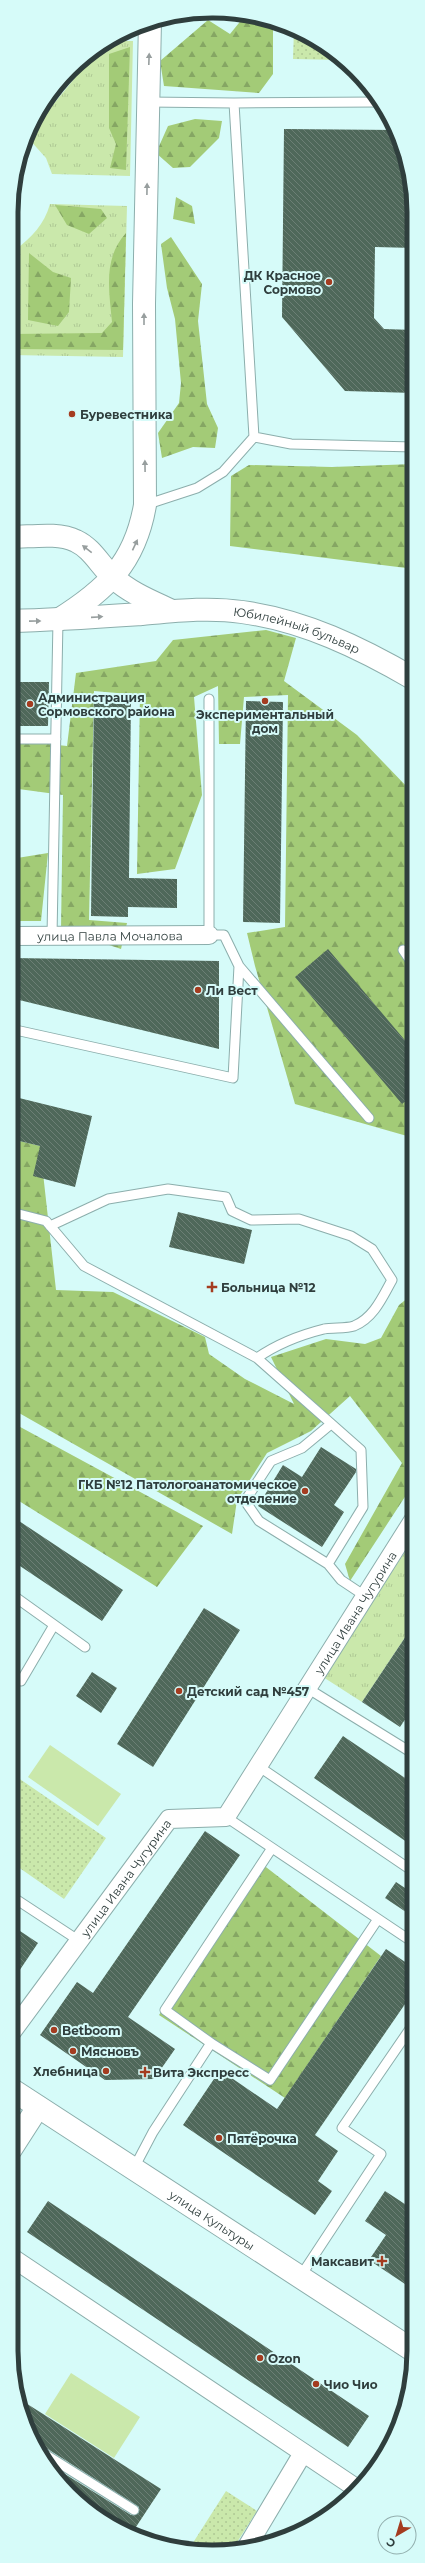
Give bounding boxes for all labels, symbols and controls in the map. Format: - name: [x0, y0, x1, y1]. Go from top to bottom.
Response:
- one-way arrow: [146, 52, 152, 65]
- one-way arrow: [144, 182, 150, 195]
- place label: ДК Красное Сормово: [244, 268, 321, 297]
- marker: ДК Красное Сормово: [324, 277, 334, 287]
- one-way arrow: [141, 312, 147, 325]
- place label: Буревестника: [80, 407, 172, 422]
- marker: Буревестника: [67, 409, 77, 419]
- one-way arrow: [142, 459, 148, 472]
- one-way arrow: [132, 538, 138, 550]
- one-way arrow: [81, 545, 92, 553]
- street label: Юбилейный бульвар: [232, 603, 363, 656]
- one-way arrow: [91, 614, 103, 621]
- one-way arrow: [29, 617, 41, 624]
- place label: Администрация Сормовского района: [38, 690, 175, 719]
- marker: Экспериментальный дом: [260, 696, 270, 706]
- marker: Администрация Сормовского района: [25, 699, 35, 709]
- place label: Экспериментальный дом: [196, 707, 334, 736]
- street label: улица Павла Мочалова: [36, 928, 183, 943]
- place label: Ли Вест: [206, 983, 258, 998]
- marker: Ли Вест: [193, 985, 203, 995]
- place label: Больница №12: [221, 1280, 315, 1295]
- marker: Больница №12: [206, 1281, 218, 1293]
- place label: ГКБ №12 Патологоанатомическое отделение: [78, 1477, 297, 1506]
- marker: ГКБ №12 Патологоанатомическое отделение: [300, 1486, 310, 1496]
- street label: улица Ивана Чугурина: [310, 1548, 399, 1677]
- place label: Детский сад №457: [187, 1684, 310, 1699]
- marker: Детский сад №457: [174, 1686, 184, 1696]
- street label: улица Ивана Чугурина: [77, 1816, 174, 1940]
- place label: Betboom: [62, 2023, 121, 2038]
- marker: Betboom: [49, 2025, 59, 2035]
- place label: Мясновъ: [81, 2044, 139, 2059]
- marker: Мясновъ: [68, 2046, 78, 2056]
- place label: Хлебница: [33, 2064, 98, 2079]
- place label: Вита Экспресс: [153, 2065, 249, 2080]
- marker: Хлебница: [101, 2066, 111, 2076]
- marker: Вита Экспресс: [140, 2067, 150, 2077]
- place label: Пятёрочка: [227, 2131, 297, 2146]
- marker: Пятёрочка: [214, 2133, 224, 2143]
- street label: улица Культуры: [166, 2186, 258, 2253]
- place label: Максавит: [311, 2254, 375, 2269]
- marker: Максавит: [377, 2256, 387, 2266]
- place label: Ozon: [268, 2351, 301, 2366]
- marker: Ozon: [255, 2353, 265, 2363]
- place label: Чио Чио: [324, 2377, 378, 2392]
- marker: Чио Чио: [311, 2379, 321, 2389]
- north arrow: [377, 2515, 417, 2555]
- text: С: [383, 2535, 398, 2551]

